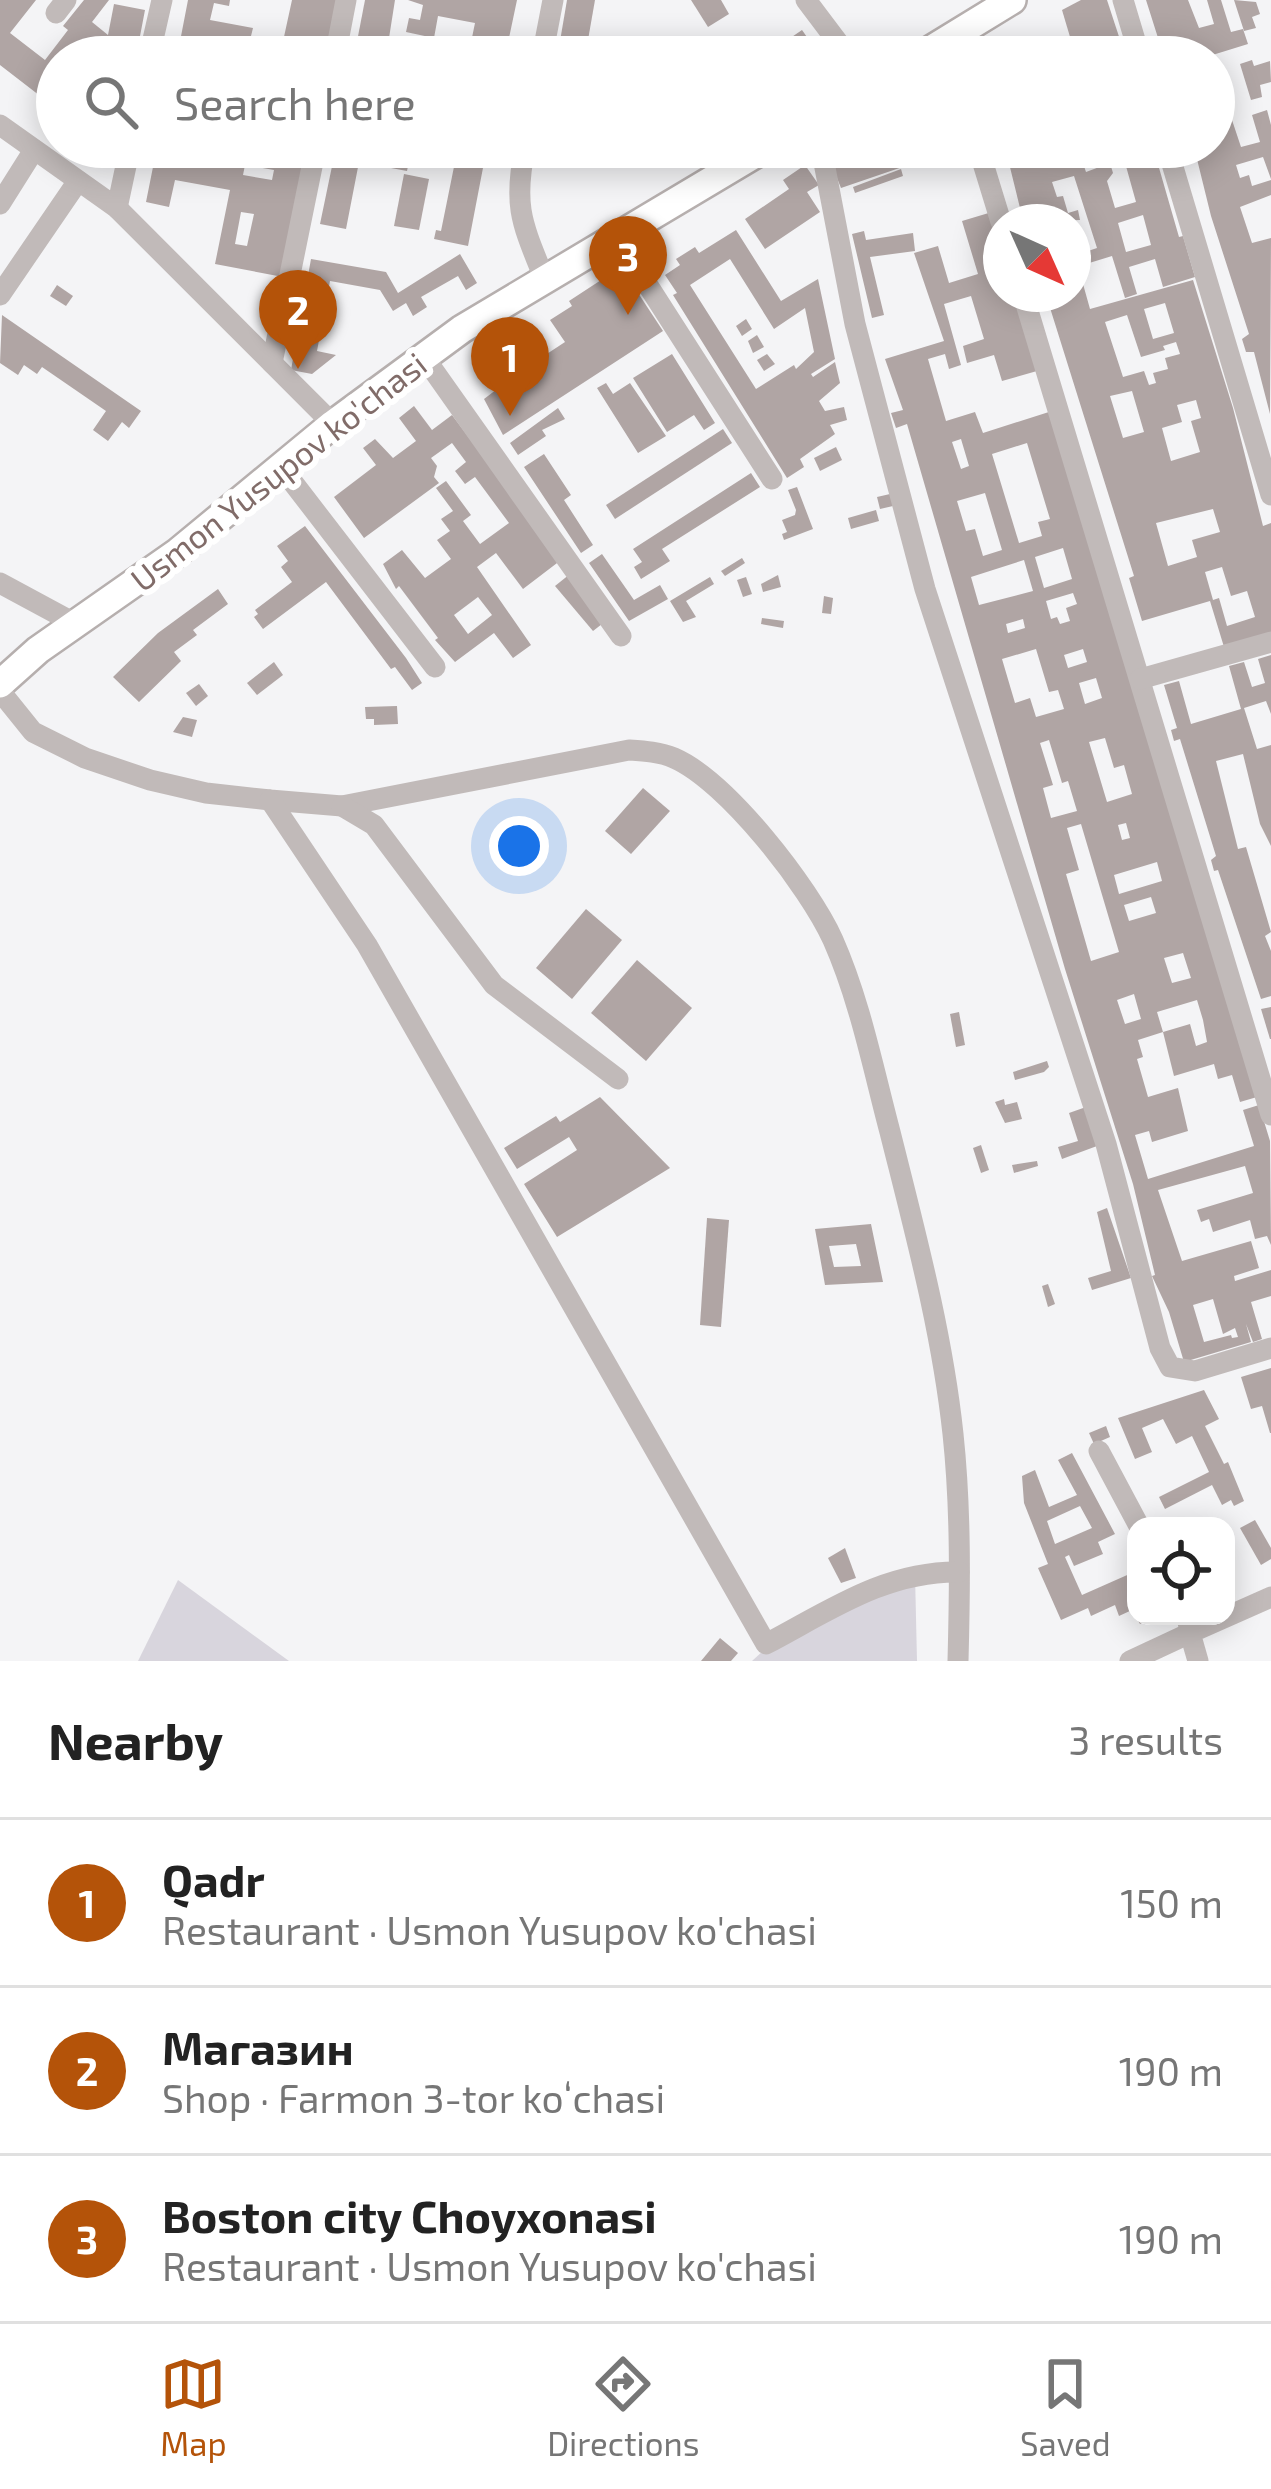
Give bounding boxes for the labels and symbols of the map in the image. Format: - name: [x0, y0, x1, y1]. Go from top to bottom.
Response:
- north arrow: [983, 204, 1091, 312]
- pin: 3: [589, 216, 667, 315]
- pin: 2: [259, 270, 337, 369]
- pin: 1: [471, 317, 549, 416]
- street label: Usmon Yusupov ko'chasi: [122, 343, 434, 599]
- your location: [489, 816, 549, 876]

